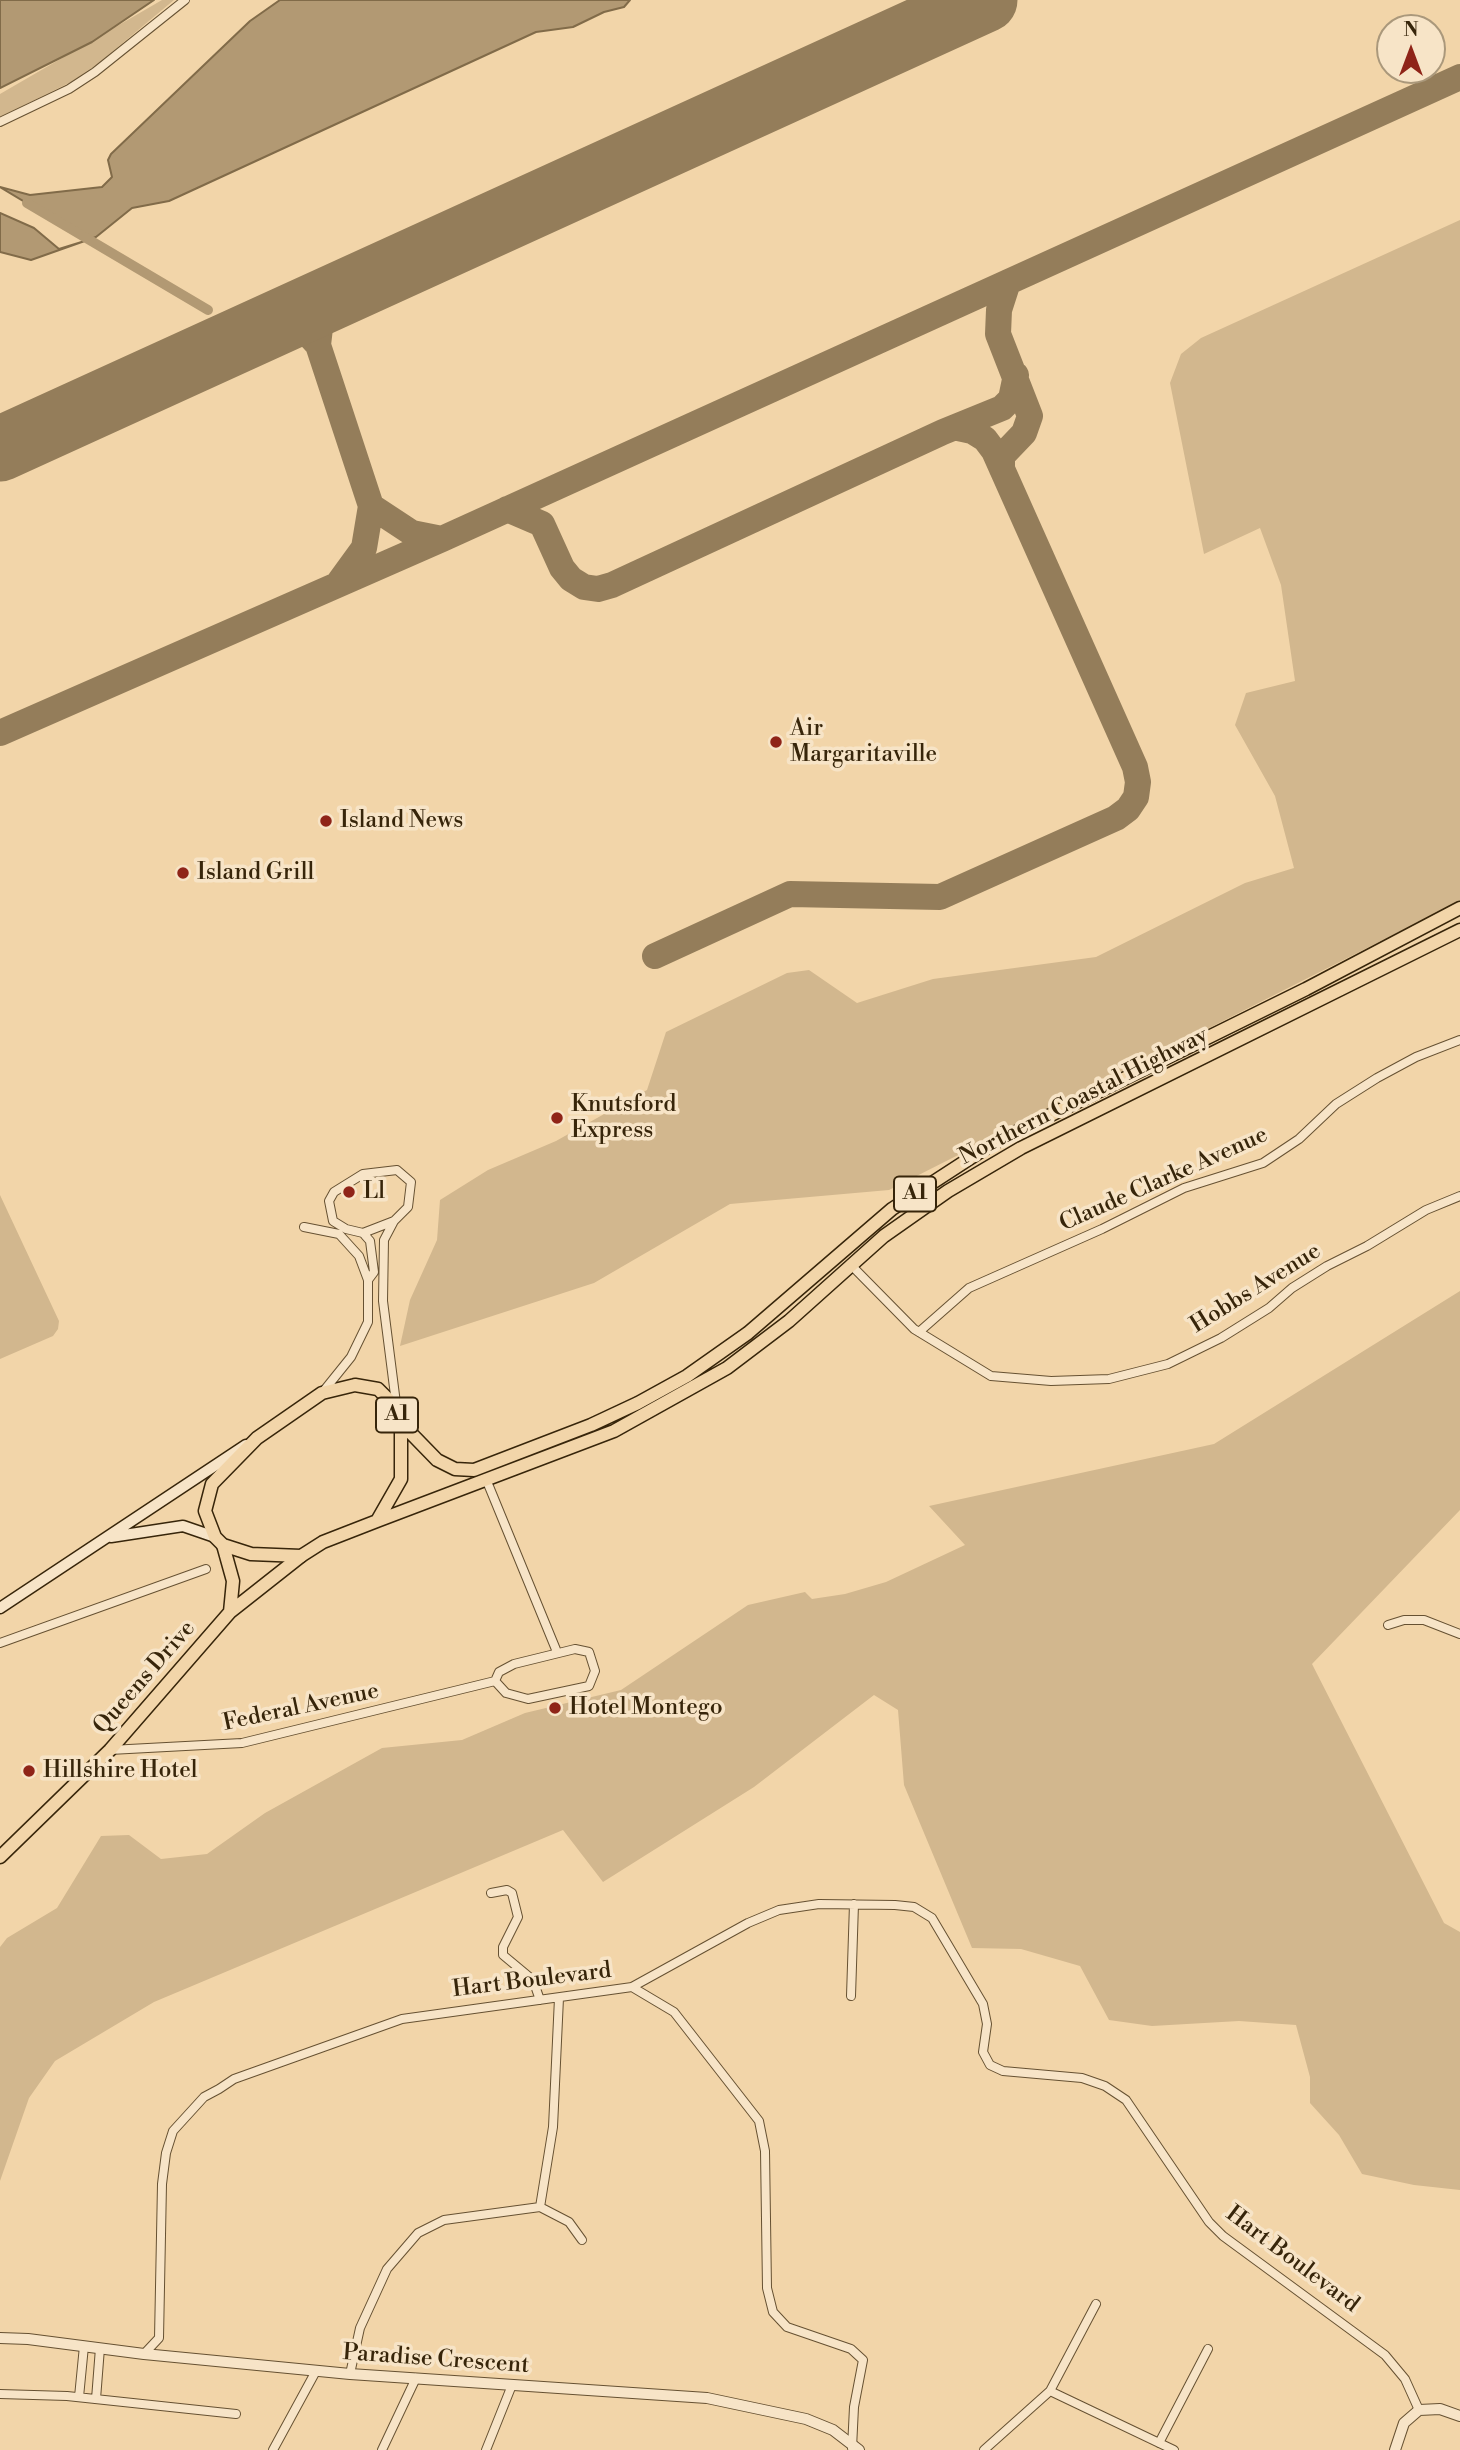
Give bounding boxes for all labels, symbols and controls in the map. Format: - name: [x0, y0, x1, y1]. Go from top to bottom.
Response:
- north arrow: [1376, 14, 1446, 84]
- text: N: [1403, 18, 1419, 42]
- place label: Air Margaritaville: [790, 715, 937, 769]
- marker: Air Margaritaville: [768, 734, 784, 750]
- place label: Island News: [340, 807, 463, 835]
- marker: Island News: [318, 813, 334, 829]
- place label: Island Grill: [197, 859, 314, 887]
- marker: Island Grill: [175, 865, 191, 881]
- street label: Northern Coastal Highway: [955, 1022, 1213, 1172]
- place label: Knutsford Express: [571, 1091, 676, 1145]
- marker: Knutsford Express: [549, 1110, 565, 1126]
- street label: Claude Clarke Avenue: [1056, 1122, 1272, 1238]
- road number: A1: [894, 1176, 936, 1212]
- place label: Ll: [363, 1178, 385, 1206]
- marker: Ll: [341, 1184, 357, 1200]
- street label: Hobbs Avenue: [1186, 1238, 1326, 1340]
- road number: A1: [376, 1398, 418, 1432]
- street label: Queens Drive: [88, 1616, 202, 1740]
- street label: Federal Avenue: [221, 1678, 381, 1738]
- place label: Hotel Montego: [569, 1694, 723, 1722]
- marker: Hotel Montego: [547, 1700, 563, 1716]
- place label: Hillshire Hotel: [43, 1757, 198, 1785]
- marker: Hillshire Hotel: [21, 1763, 37, 1779]
- street label: Hart Boulevard: [451, 1958, 613, 2004]
- street label: Hart Boulevard: [1220, 2201, 1364, 2319]
- street label: Paradise Crescent: [342, 2340, 530, 2380]

